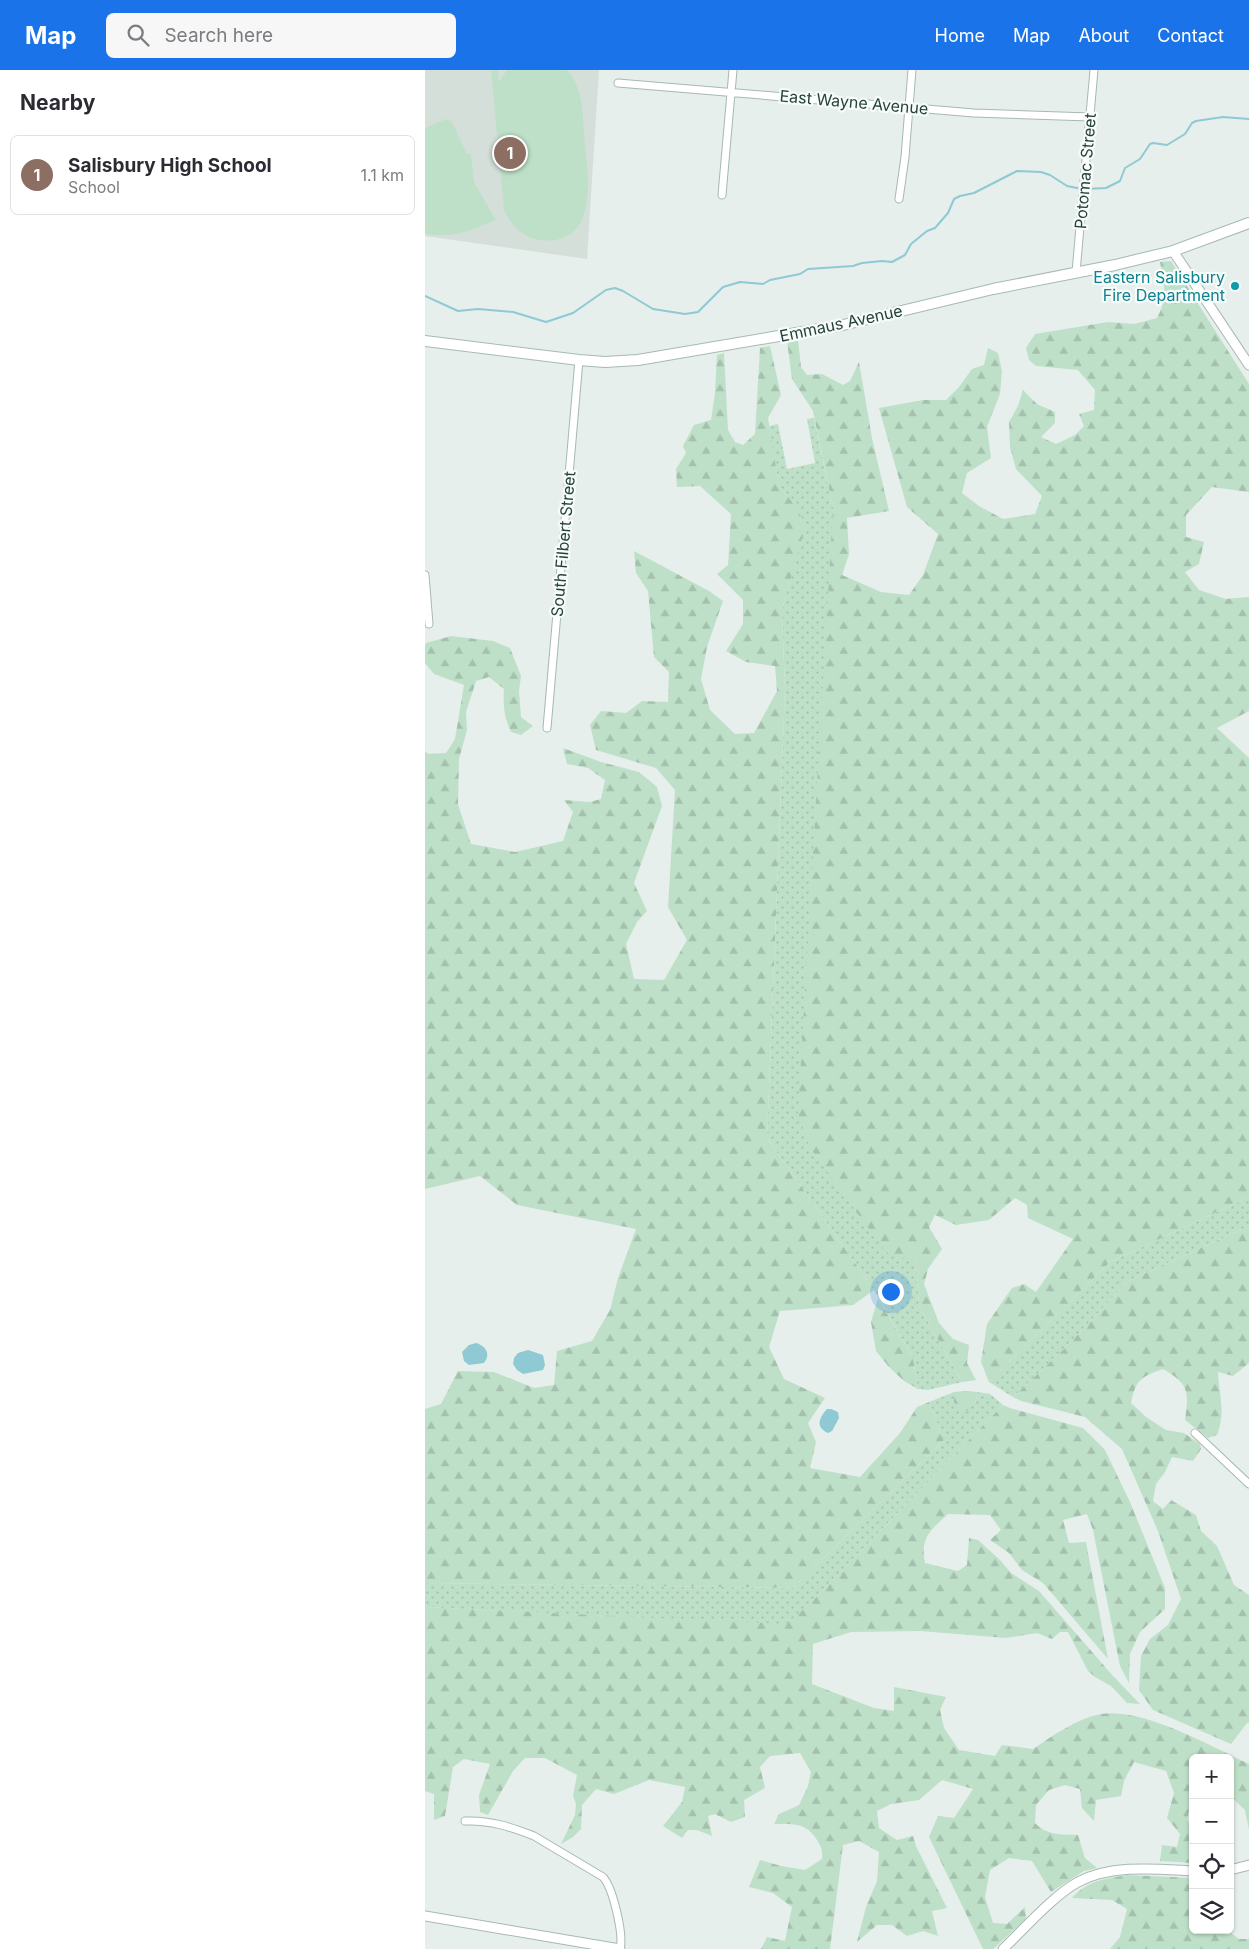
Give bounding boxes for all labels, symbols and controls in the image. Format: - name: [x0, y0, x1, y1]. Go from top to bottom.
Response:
- search box: [106, 13, 456, 58]
- text: Map: [25, 21, 76, 50]
- icon: search: [124, 21, 152, 49]
- text: Search here: [164, 24, 273, 47]
- text: Home: [935, 25, 985, 46]
- text: Map: [1013, 25, 1050, 46]
- text: About: [1078, 25, 1129, 46]
- text: Contact: [1157, 25, 1224, 46]
- street label: East Wayne Avenue: [779, 86, 929, 118]
- text: Nearby: [20, 90, 95, 115]
- street label: Potomac Street: [1070, 112, 1100, 230]
- pin: 1: [494, 134, 526, 172]
- text: Salisbury High School: [68, 154, 272, 177]
- text: 1: [34, 165, 40, 185]
- text: 1.1 km: [360, 165, 404, 185]
- text: School: [68, 177, 120, 197]
- place label: Eastern Salisbury Fire Department: [1093, 267, 1225, 305]
- marker: Eastern Salisbury Fire Department: [1229, 280, 1241, 292]
- street label: Emmaus Avenue: [778, 300, 904, 346]
- street label: South Filbert Street: [547, 470, 579, 618]
- your location: [878, 1279, 904, 1305]
- map controls: [1189, 1754, 1234, 1934]
- button: +: [1189, 1754, 1234, 1799]
- button: −: [1189, 1799, 1234, 1844]
- button: locate: [1189, 1844, 1234, 1889]
- button: layers: [1189, 1889, 1234, 1934]

